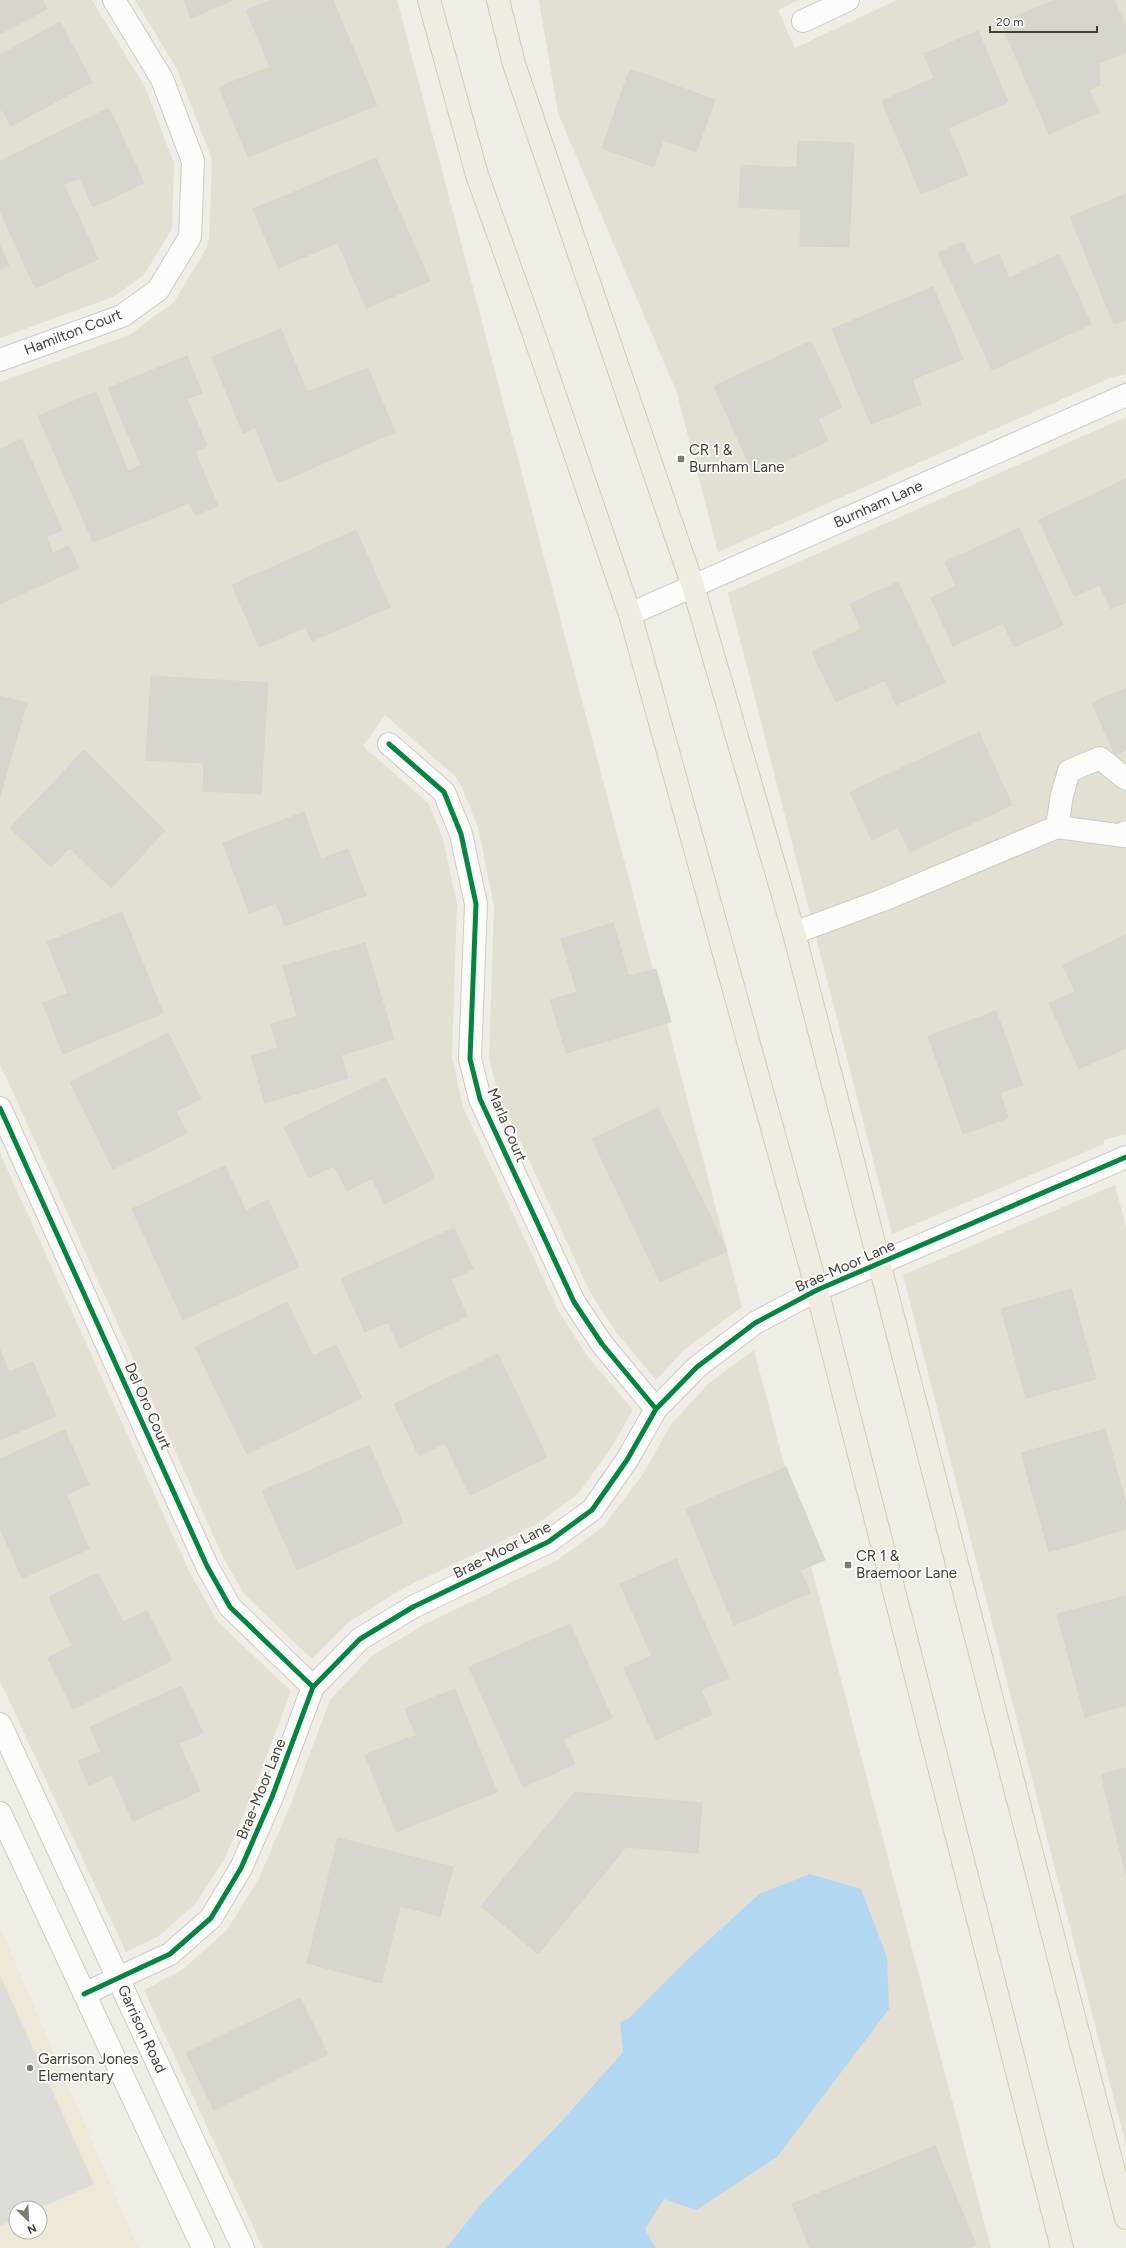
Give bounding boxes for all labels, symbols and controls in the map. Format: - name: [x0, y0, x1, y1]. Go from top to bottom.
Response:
- scale bar: [990, 8, 1097, 34]
- text: 20 m: [996, 15, 1024, 29]
- street label: Hamilton Court: [21, 305, 125, 359]
- place label: CR 1 & Burnham Lane: [689, 441, 784, 476]
- marker: CR 1 & Burnham Lane: [676, 454, 686, 464]
- street label: Burnham Lane: [831, 476, 925, 532]
- street label: Marla Court: [483, 1085, 531, 1165]
- street label: Brae-Moor Lane: [792, 1236, 898, 1296]
- street label: Del Oro Court: [121, 1360, 175, 1453]
- street label: Brae-Moor Lane: [450, 1518, 554, 1582]
- place label: CR 1 & Braemoor Lane: [856, 1547, 957, 1582]
- marker: CR 1 & Braemoor Lane: [843, 1560, 853, 1570]
- street label: Brae-Moor Lane: [233, 1736, 289, 1842]
- street label: Garrison Road: [114, 1982, 170, 2076]
- place label: Garrison Jones Elementary: [38, 2050, 138, 2085]
- marker: Garrison Jones Elementary: [25, 2063, 35, 2073]
- north arrow: [8, 2200, 48, 2240]
- text: N: [25, 2221, 38, 2236]

